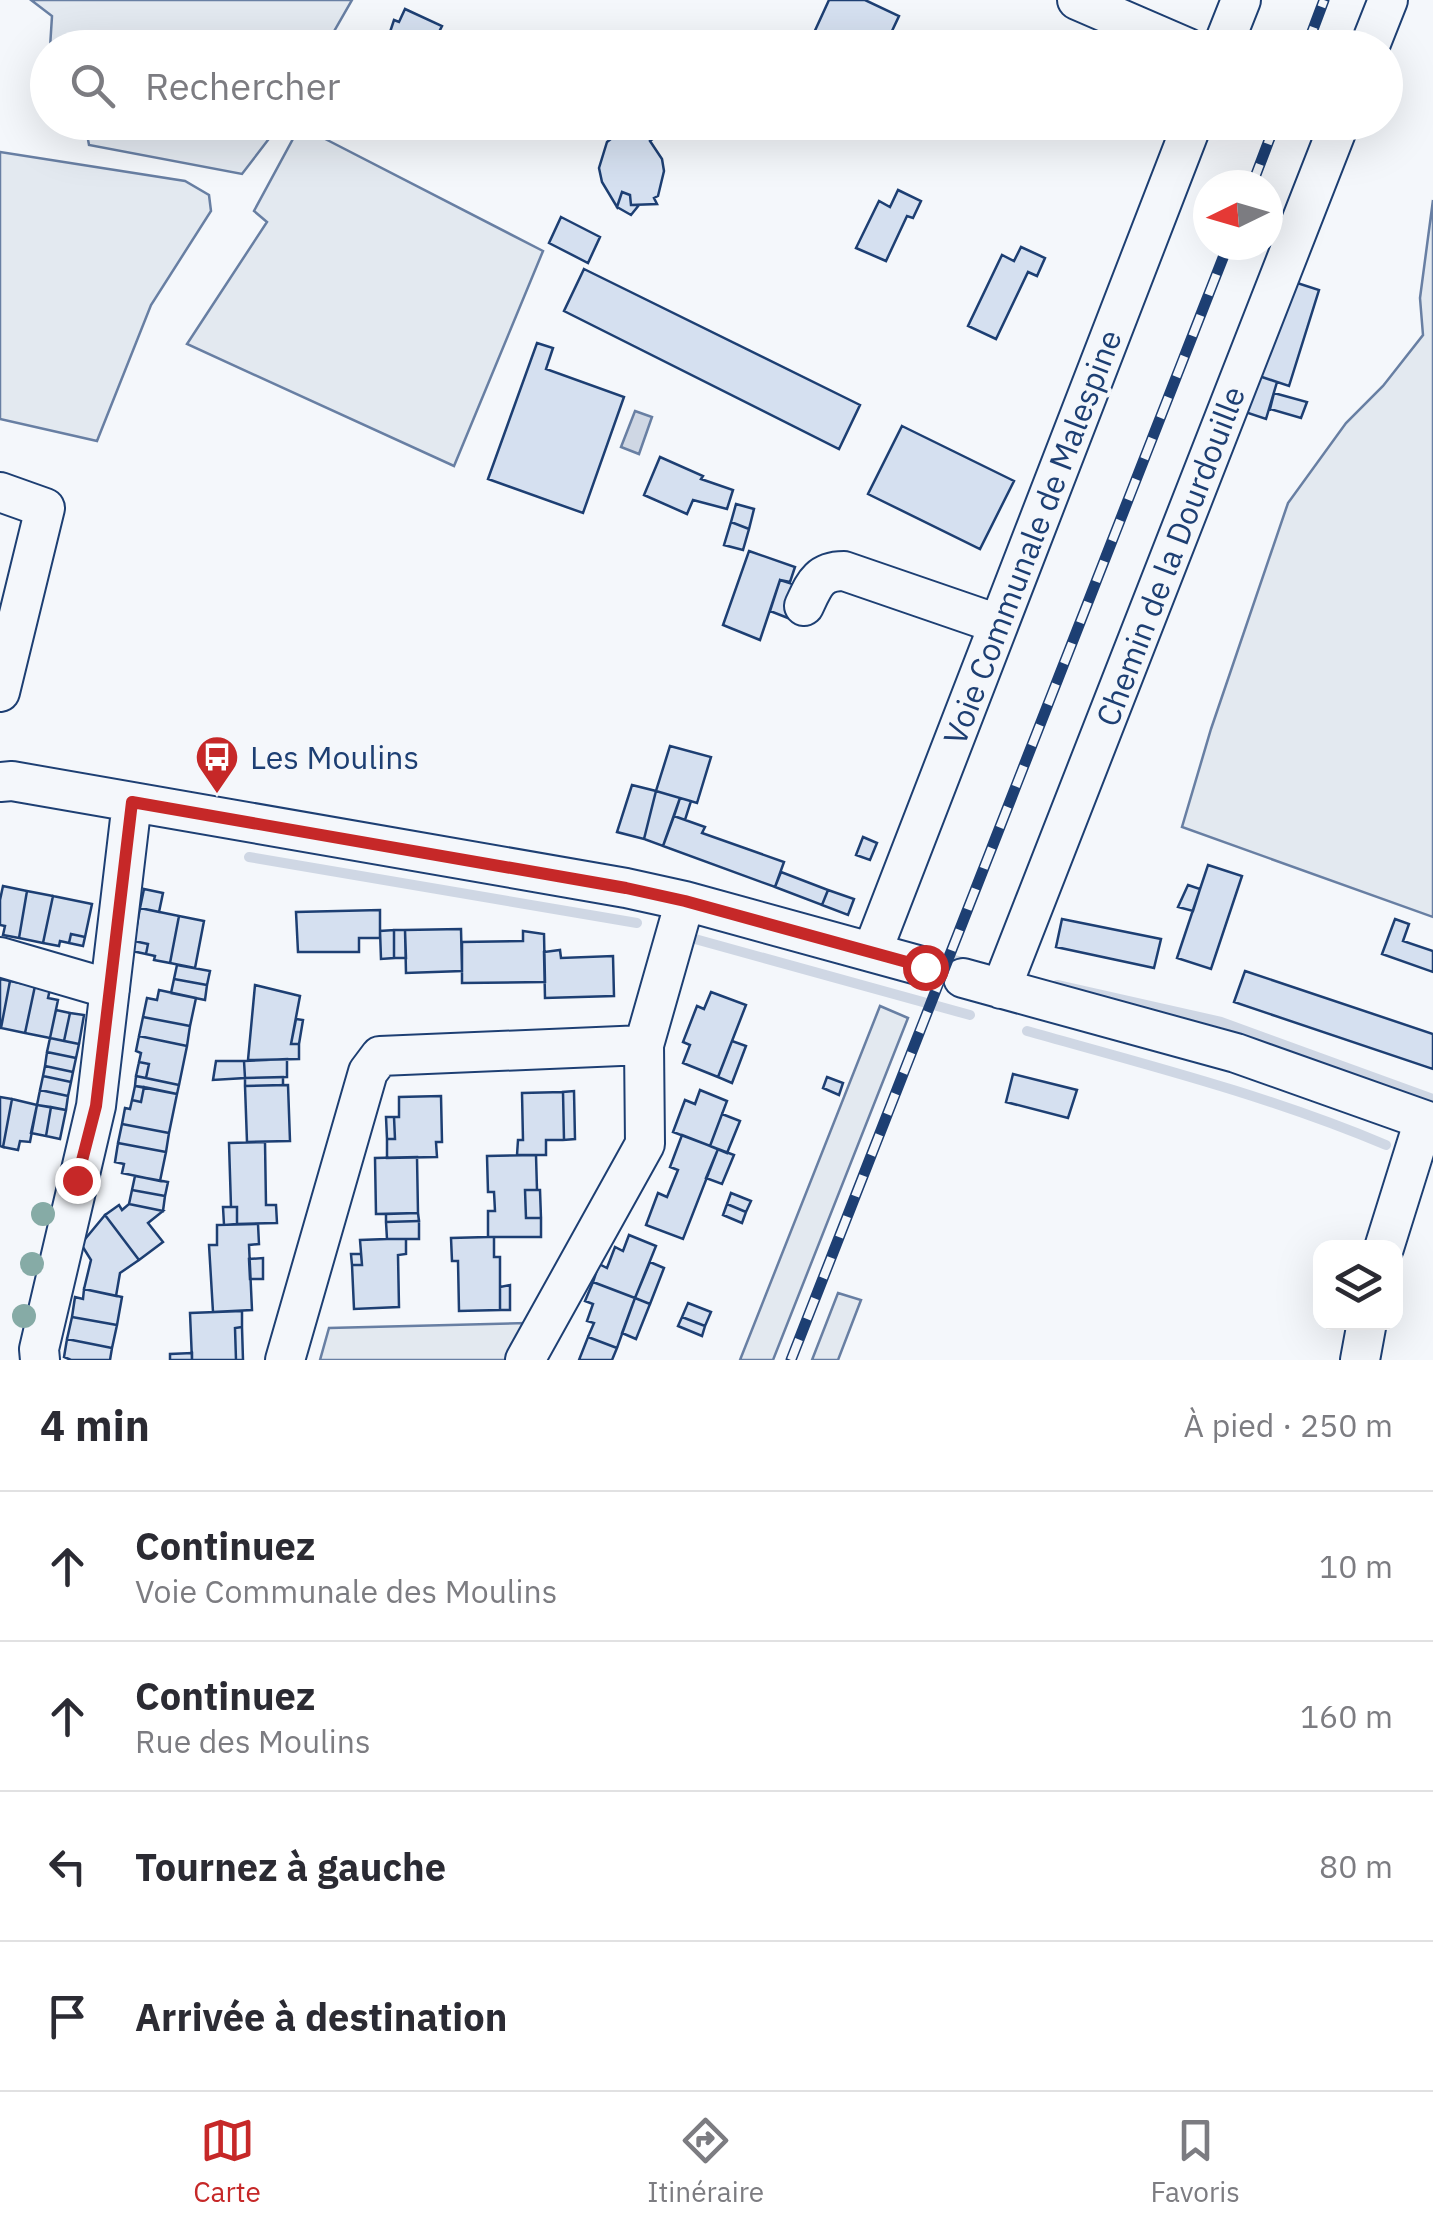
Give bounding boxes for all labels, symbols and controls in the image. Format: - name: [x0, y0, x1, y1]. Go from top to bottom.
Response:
- search box: [30, 30, 1403, 140]
- icon: search: [65, 58, 120, 113]
- text: Rechercher: [145, 61, 340, 110]
- north arrow: [1193, 170, 1283, 260]
- street label: Voie Communale de Malespine: [933, 323, 1131, 751]
- street label: Chemin de la Dourdouille: [1086, 380, 1254, 732]
- bus stop icon: Les Moulins: [194, 734, 240, 795]
- place label: Les Moulins: [250, 736, 419, 778]
- route start: [903, 945, 949, 991]
- route end: [55, 1158, 101, 1204]
- map controls: [1313, 1240, 1403, 1330]
- button: layers: [1313, 1240, 1403, 1330]
- text: 4 min: [40, 1398, 150, 1453]
- text: À pied · 250 m: [1184, 1404, 1393, 1446]
- text: Continuez: [135, 1521, 315, 1570]
- icon: ahead: [40, 1539, 95, 1594]
- text: 10 m: [1319, 1545, 1393, 1587]
- text: Voie Communale des Moulins: [135, 1570, 557, 1612]
- text: Continuez: [135, 1671, 315, 1720]
- icon: ahead: [40, 1689, 95, 1744]
- text: 160 m: [1300, 1695, 1393, 1737]
- text: Rue des Moulins: [135, 1720, 371, 1762]
- icon: left: [40, 1839, 95, 1894]
- text: Tournez à gauche: [135, 1842, 446, 1891]
- text: 80 m: [1319, 1845, 1393, 1887]
- icon: arrive: [40, 1989, 95, 2044]
- text: Arrivée à destination: [135, 1992, 507, 2041]
- tab: Carte: [193, 2113, 261, 2210]
- tab: Itinéraire: [647, 2113, 764, 2210]
- tab: Favoris: [1150, 2113, 1240, 2210]

